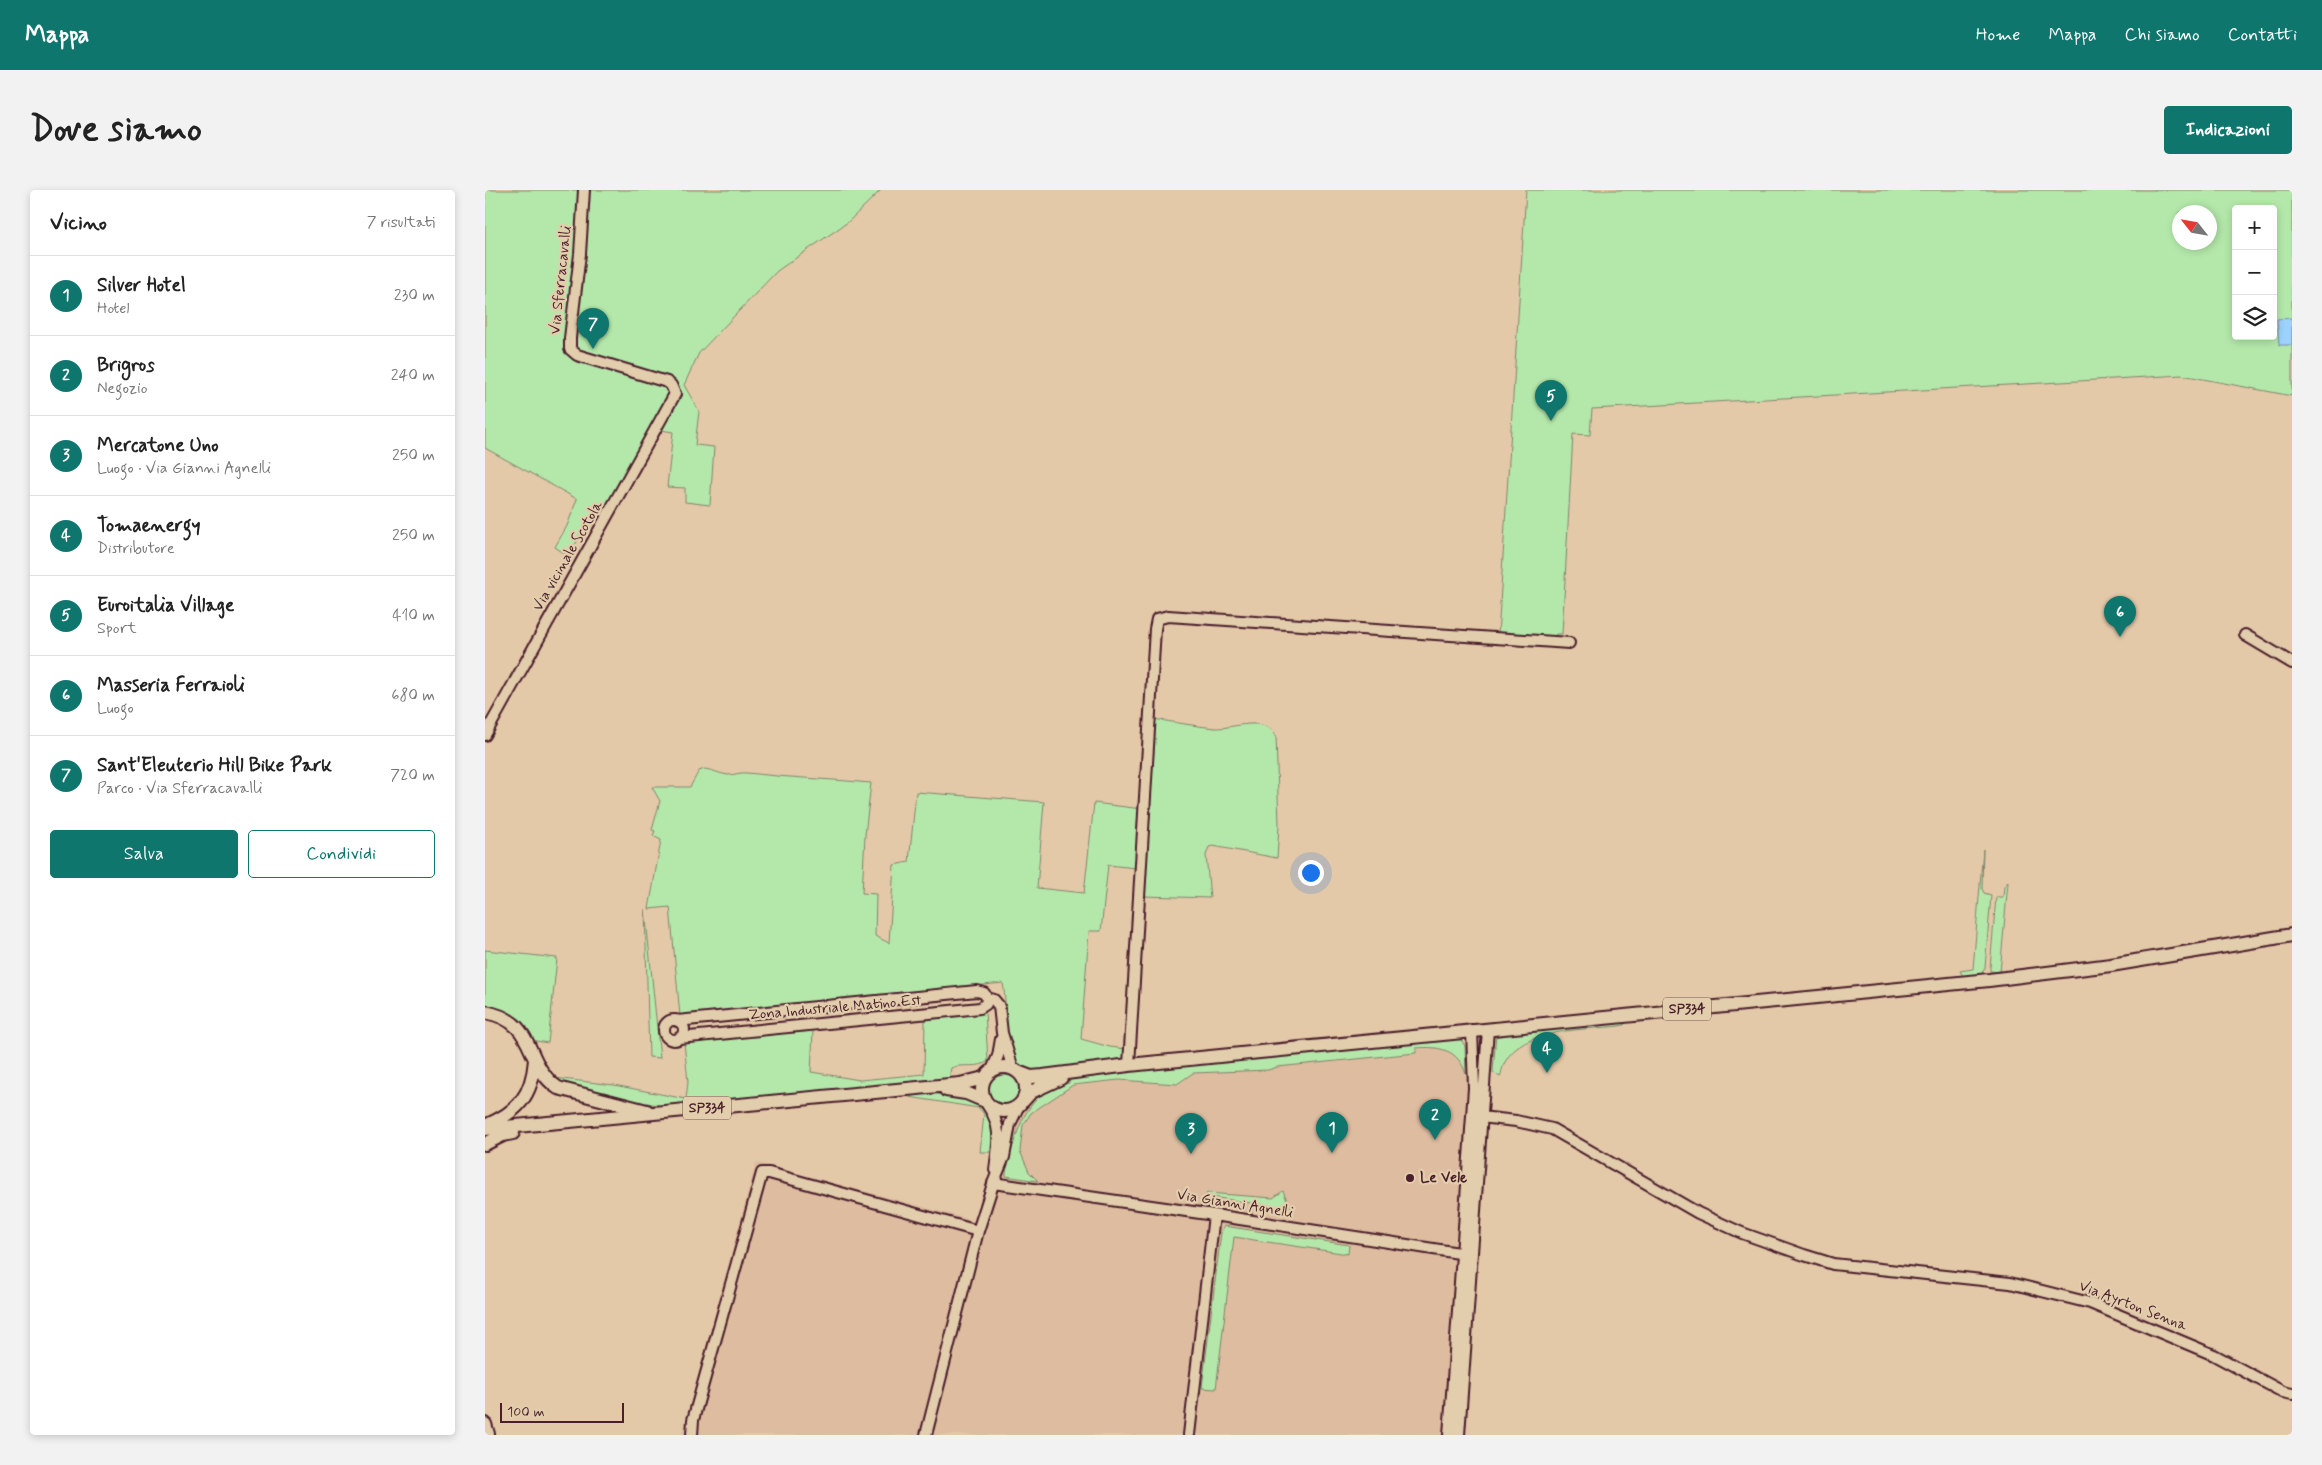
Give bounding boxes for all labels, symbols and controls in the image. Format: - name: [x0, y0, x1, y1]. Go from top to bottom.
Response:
- text: Mappa: [25, 20, 89, 51]
- text: Home: [1976, 23, 2020, 47]
- text: Mappa: [2048, 23, 2097, 47]
- text: Chi siamo: [2125, 23, 2200, 47]
- text: Contatti: [2228, 23, 2297, 47]
- button: Indicazioni: [2164, 106, 2292, 154]
- text: Dove siamo: [30, 107, 202, 153]
- north arrow: [2172, 205, 2217, 250]
- map controls: [2232, 205, 2277, 340]
- button: +: [2232, 205, 2277, 250]
- text: Vicino: [50, 209, 107, 237]
- text: 7 risultati: [367, 212, 435, 233]
- street label: Via Sferracavalli: [545, 224, 577, 335]
- button: −: [2232, 250, 2277, 295]
- text: Silver Hotel: [97, 273, 186, 298]
- text: 1: [62, 285, 70, 306]
- text: 230 m: [394, 285, 435, 306]
- button: layers: [2232, 295, 2277, 340]
- text: Hotel: [97, 298, 130, 319]
- pin: 7: [577, 308, 609, 349]
- text: Brigros: [97, 353, 155, 378]
- text: 2: [62, 365, 70, 386]
- text: 240 m: [391, 365, 435, 386]
- text: Negozio: [97, 378, 148, 399]
- pin: 5: [1535, 380, 1567, 421]
- text: Mercatone Uno: [97, 433, 219, 458]
- text: 3: [62, 445, 70, 466]
- text: 250 m: [392, 445, 435, 466]
- text: Luogo · Via Gianni Agnelli: [97, 458, 271, 479]
- street label: Via vicinale Scotola: [528, 496, 608, 615]
- text: Tomaenergy: [97, 513, 201, 538]
- text: 4: [61, 525, 71, 546]
- text: 250 m: [392, 525, 435, 546]
- text: Distributore: [97, 538, 175, 559]
- text: Euroitalia Village: [97, 593, 234, 618]
- pin: 6: [2104, 596, 2136, 637]
- text: 5: [61, 605, 71, 626]
- text: 410 m: [392, 605, 435, 626]
- text: Sport: [97, 618, 137, 639]
- text: Masseria Ferraioli: [97, 673, 245, 698]
- text: 6: [62, 685, 70, 706]
- text: 680 m: [391, 685, 435, 706]
- text: Luogo: [97, 698, 134, 719]
- text: Sant'Eleuterio Hill Bike Park: [97, 753, 332, 778]
- text: 7: [61, 765, 71, 786]
- text: 720 m: [390, 765, 435, 786]
- text: Parco · Via Sferracavalli: [97, 778, 263, 799]
- button: Salva: [50, 830, 238, 878]
- button: Condividi: [248, 830, 435, 878]
- your location: [1298, 860, 1324, 886]
- street label: Zona Industriale Matino Est: [748, 990, 923, 1026]
- road number: SP334: [1663, 998, 1711, 1021]
- pin: 4: [1531, 1032, 1563, 1073]
- road number: SP334: [683, 1096, 731, 1120]
- pin: 2: [1419, 1099, 1451, 1140]
- pin: 1: [1316, 1112, 1348, 1153]
- pin: 3: [1175, 1113, 1207, 1154]
- place label: Le Vele: [1420, 1168, 1467, 1188]
- marker: Le Vele: [1404, 1172, 1416, 1184]
- street label: Via Gianni Agnelli: [1176, 1185, 1295, 1223]
- street label: Via Ayrton Senna: [2076, 1276, 2191, 1336]
- scale bar: [500, 1400, 624, 1423]
- text: 100 m: [507, 1403, 545, 1421]

